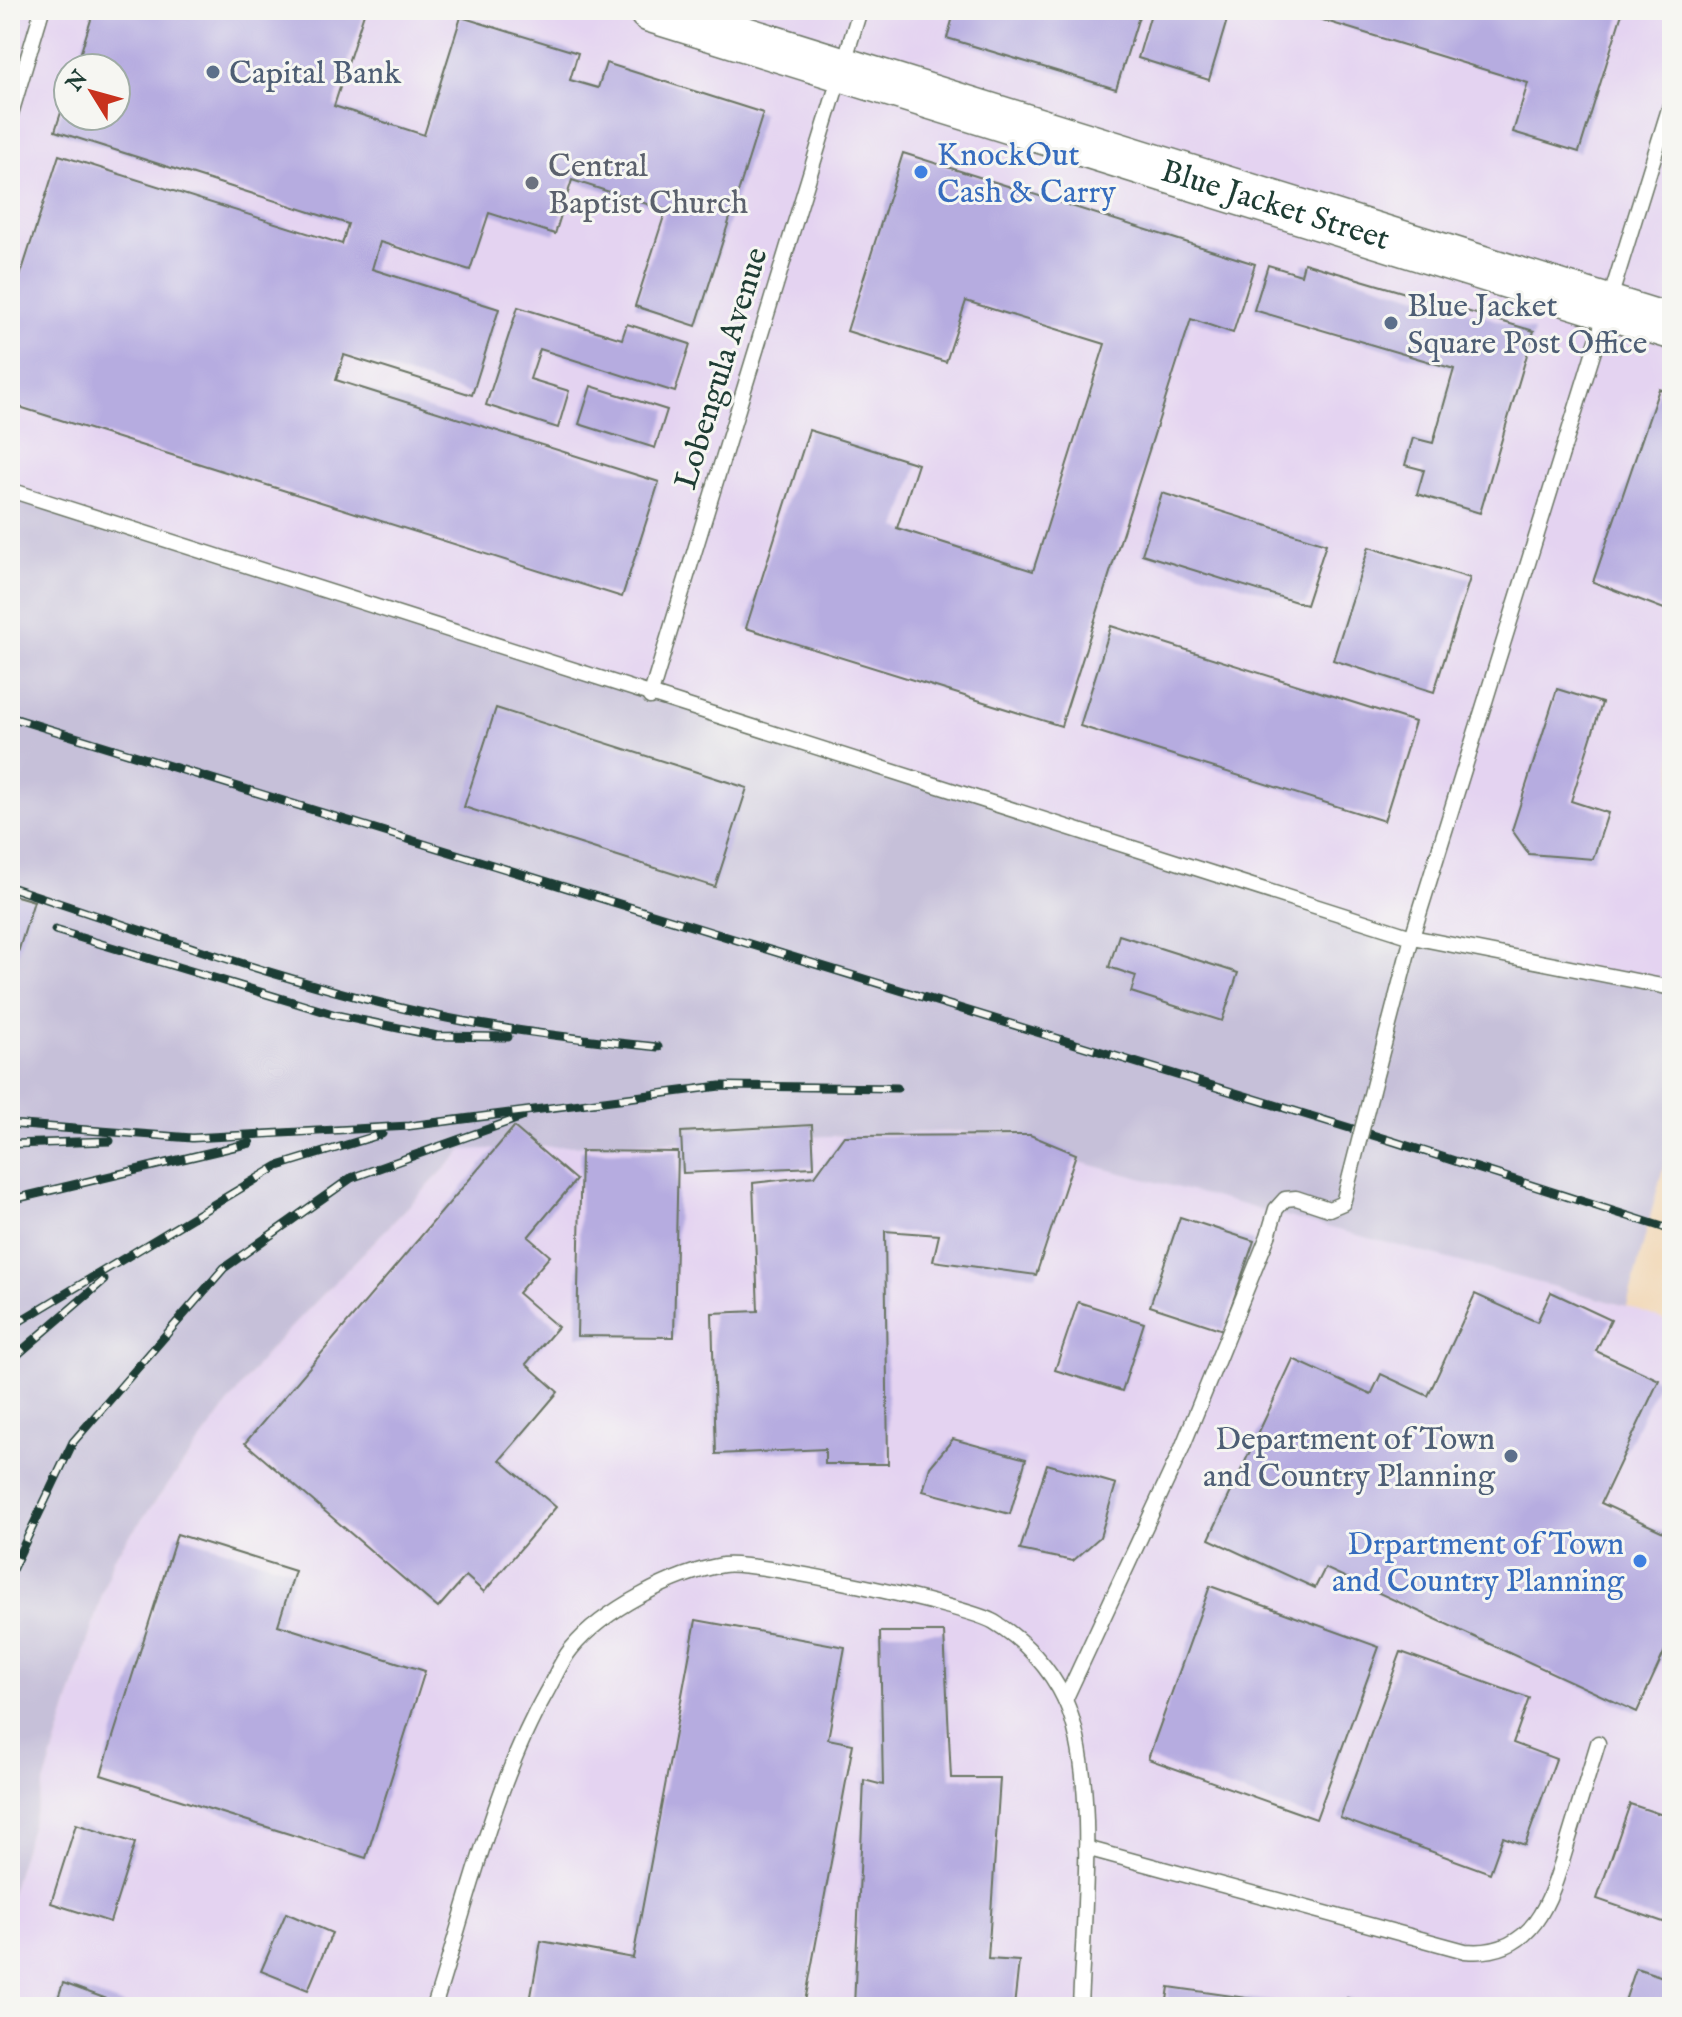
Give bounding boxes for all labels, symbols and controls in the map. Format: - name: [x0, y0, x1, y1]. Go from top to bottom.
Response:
- north arrow: [52, 52, 132, 132]
- place label: Capital Bank: [229, 54, 402, 95]
- marker: Capital Bank: [204, 63, 222, 81]
- text: N: [60, 65, 95, 98]
- place label: KnockOut Cash & Carry: [937, 136, 1116, 214]
- place label: Central Baptist Church: [548, 147, 748, 225]
- street label: Blue Jacket Street: [1156, 152, 1394, 261]
- marker: KnockOut Cash & Carry: [912, 163, 930, 181]
- marker: Central Baptist Church: [523, 174, 541, 192]
- street label: Lobengula Avenue: [666, 243, 779, 494]
- place label: Blue Jacket Square Post Office: [1407, 287, 1647, 365]
- marker: Blue Jacket Square Post Office: [1382, 314, 1400, 332]
- place label: Department of Town and Country Planning: [1203, 1420, 1496, 1498]
- marker: Department of Town and Country Planning: [1502, 1447, 1520, 1465]
- place label: Drpartment of Town and Country Planning: [1332, 1525, 1625, 1603]
- marker: Drpartment of Town and Country Planning: [1631, 1552, 1649, 1570]

